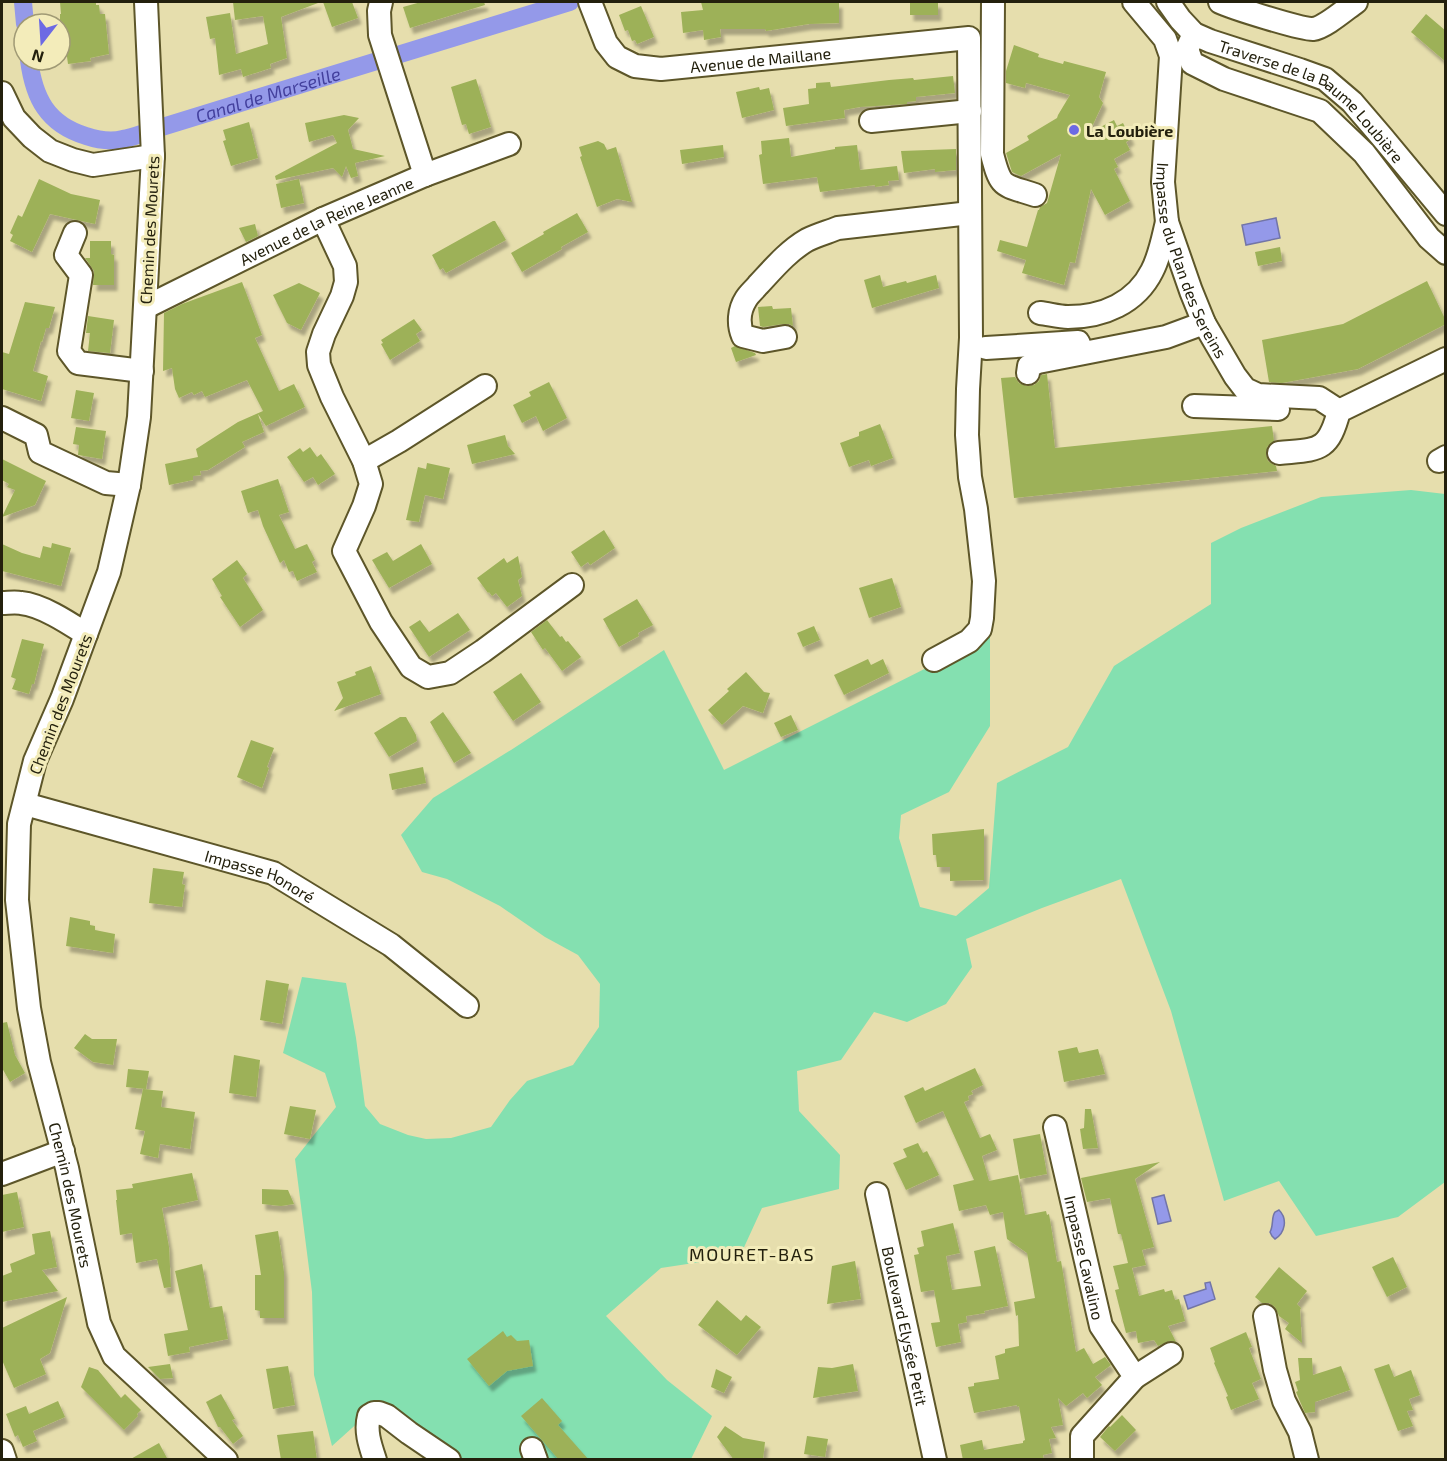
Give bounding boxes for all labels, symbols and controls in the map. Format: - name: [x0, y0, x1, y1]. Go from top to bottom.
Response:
- north arrow: [12, 12, 72, 72]
- street label: Traverse de la Baume Loubière: [1217, 35, 1408, 166]
- street label: Avenue de Maillane: [689, 42, 832, 76]
- text: N: [29, 46, 46, 68]
- water label: Canal de Marseille: [193, 62, 344, 127]
- place label: La Loubière: [1086, 121, 1173, 140]
- marker: La Loubière: [1067, 123, 1081, 137]
- street label: Chemin des Mourets: [136, 155, 162, 305]
- street label: Impasse du Plan des Sereins: [1153, 162, 1232, 361]
- street label: Avenue de la Reine Jeanne: [236, 172, 416, 269]
- street label: Chemin des Mourets: [25, 631, 95, 777]
- street label: Impasse Honoré: [203, 845, 318, 906]
- street label: Chemin des Mourets: [46, 1120, 97, 1269]
- street label: Impasse Cavalino: [1062, 1194, 1109, 1322]
- district label: MOURET-BAS: [689, 1243, 815, 1265]
- street label: Boulevard Elysée Petit: [879, 1244, 932, 1407]

